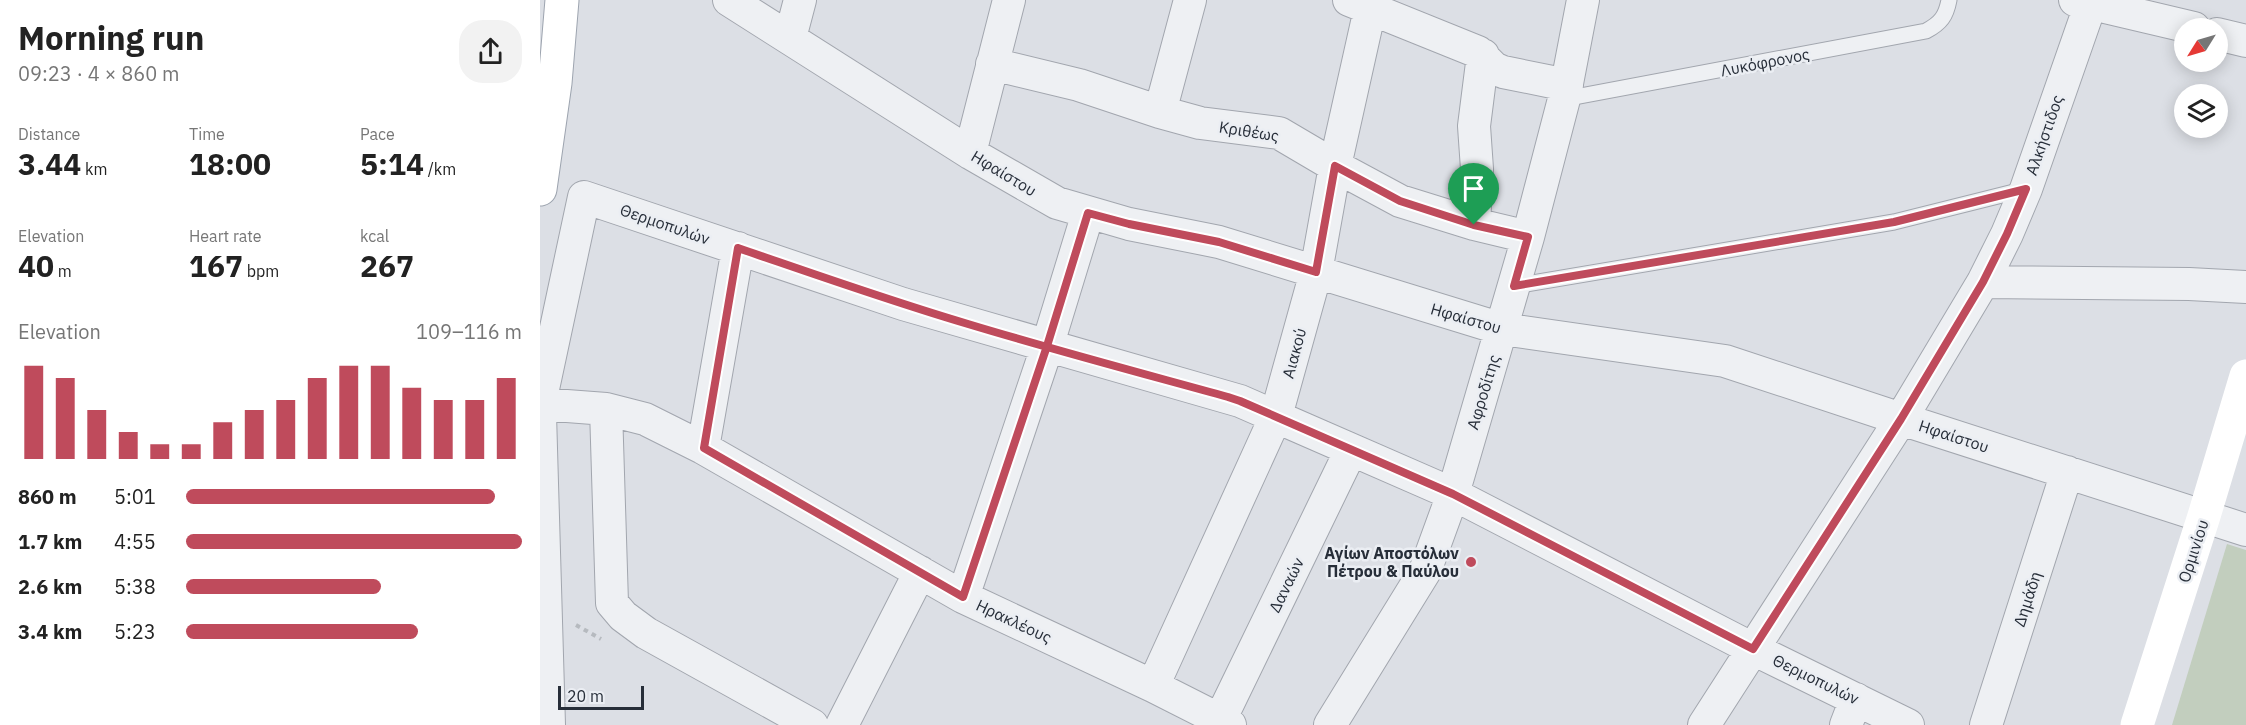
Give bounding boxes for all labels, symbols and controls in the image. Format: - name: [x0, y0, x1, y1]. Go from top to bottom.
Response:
- text: Morning run: [18, 16, 204, 59]
- north arrow: [2174, 18, 2228, 72]
- map controls: [2174, 18, 2228, 138]
- button: share: [459, 20, 522, 83]
- street label: Λυκόφρoνος: [1719, 44, 1811, 80]
- text: 09:23 · 4 × 860 m: [18, 60, 179, 87]
- button: layers: [2174, 84, 2228, 138]
- street label: Αλκήστιδος: [2021, 92, 2067, 178]
- street label: Κριθέως: [1218, 116, 1281, 146]
- text: Distance: [18, 124, 80, 144]
- text: Time: [189, 124, 225, 144]
- text: Pace: [360, 124, 395, 144]
- text: 3.44: [18, 144, 81, 183]
- text: 18:00: [189, 144, 271, 183]
- text: 5:14: [360, 144, 424, 183]
- street label: Ηφαίστου: [968, 146, 1040, 200]
- text: km: [81, 159, 108, 179]
- text: /km: [424, 159, 456, 179]
- pin: [1448, 163, 1499, 225]
- icon: arrive: [1457, 172, 1490, 205]
- street label: Θερμοπυλών: [618, 199, 712, 249]
- text: Elevation: [18, 226, 84, 246]
- text: Heart rate: [189, 226, 262, 246]
- text: kcal: [360, 226, 389, 246]
- text: 40: [18, 246, 54, 285]
- text: 167: [189, 246, 243, 285]
- text: 267: [360, 246, 414, 285]
- text: m: [54, 261, 72, 281]
- text: bpm: [243, 261, 279, 281]
- street label: Ηφαίστου: [1428, 298, 1504, 338]
- text: Elevation: [18, 318, 101, 345]
- text: 109–116 m: [416, 318, 522, 345]
- street label: Αιακού: [1278, 325, 1310, 381]
- street label: Αφροδίτης: [1462, 352, 1504, 432]
- street label: Ηφαίστου: [1916, 415, 1992, 457]
- text: 860 m: [18, 483, 77, 510]
- text: 5:01: [114, 483, 156, 510]
- street label: Ορμινίου: [2173, 517, 2213, 585]
- text: 1.7 km: [18, 528, 82, 555]
- text: 4:55: [114, 528, 156, 555]
- place label: Αγίων Αποστόλων Πέτρου & Παύλου: [1324, 543, 1459, 581]
- street label: Δαναών: [1264, 554, 1308, 616]
- marker: Αγίων Αποστόλων Πέτρου & Παύλου: [1464, 555, 1478, 569]
- street label: Δημάδη: [2009, 569, 2045, 629]
- text: 2.6 km: [18, 573, 82, 600]
- text: 5:38: [114, 573, 156, 600]
- street label: Ηρακλέους: [973, 595, 1055, 647]
- text: 3.4 km: [18, 618, 82, 645]
- text: 5:23: [114, 618, 156, 645]
- street label: Θερμοπυλών: [1770, 650, 1862, 708]
- scale bar: [558, 683, 644, 710]
- text: 20 m: [567, 686, 604, 706]

